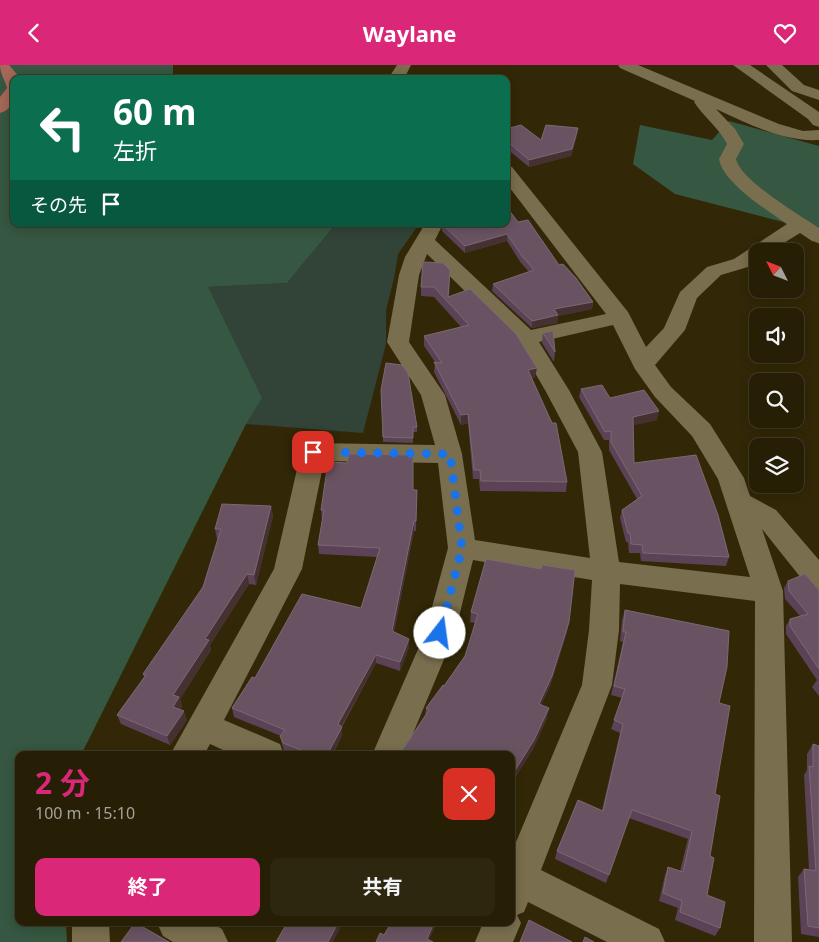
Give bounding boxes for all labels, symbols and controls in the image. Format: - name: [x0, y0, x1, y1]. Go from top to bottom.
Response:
- text: Waylane: [363, 18, 456, 48]
- icon: back: [20, 19, 48, 47]
- icon: heart: [771, 19, 799, 47]
- text: 60 m: [113, 88, 196, 135]
- icon: left: [30, 95, 95, 160]
- text: 左折: [113, 135, 157, 165]
- icon: arrive: [97, 190, 125, 218]
- text: その先: [30, 192, 87, 218]
- north arrow: [749, 243, 804, 297]
- map controls: [749, 243, 804, 493]
- button: sound: [749, 308, 804, 363]
- button: search: [749, 373, 804, 428]
- pin: [292, 431, 334, 473]
- icon: arrive: [299, 438, 327, 466]
- button: layers: [749, 438, 804, 493]
- position arrow: [413, 606, 465, 658]
- text: 2 分: [35, 762, 90, 803]
- button: close: [443, 768, 495, 820]
- text: 100 m · 15:10: [35, 802, 135, 824]
- button: 終了: [35, 858, 260, 916]
- button: 共有: [270, 858, 495, 916]

